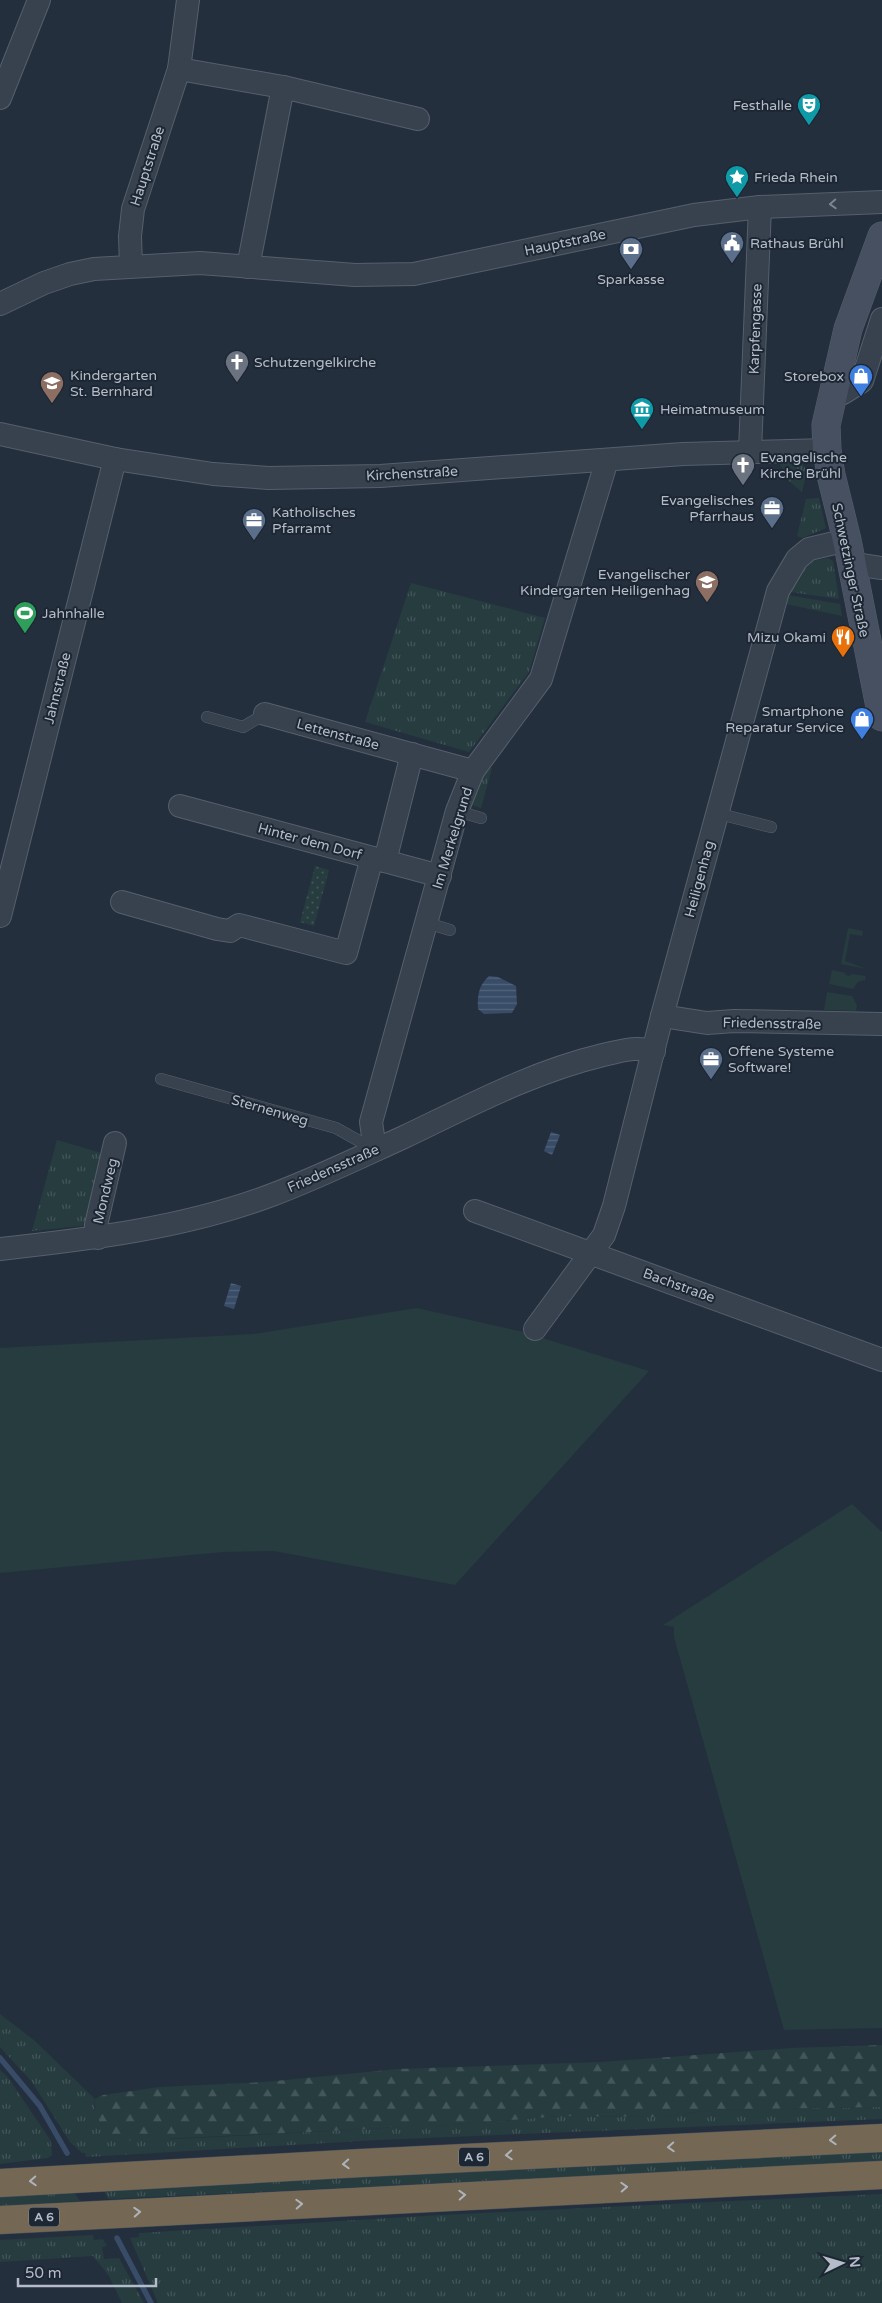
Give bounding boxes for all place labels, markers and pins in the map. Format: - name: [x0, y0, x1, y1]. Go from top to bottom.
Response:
- theatre icon: Festhalle: [796, 92, 822, 126]
- place label: Festhalle: [733, 97, 792, 114]
- place icon: Frieda Rhein: [724, 164, 750, 198]
- place label: Frieda Rhein: [754, 169, 838, 186]
- public building icon: Rathaus Brühl: [719, 230, 745, 264]
- place label: Rathaus Brühl: [750, 235, 844, 252]
- bank icon: Sparkasse: [618, 236, 644, 270]
- place label: Sparkasse: [597, 271, 665, 288]
- church icon: Schutzengelkirche: [224, 349, 250, 383]
- place label: Schutzengelkirche: [254, 354, 376, 371]
- shop icon: Storebox: [848, 363, 874, 397]
- place label: Kindergarten St. Bernhard: [70, 367, 157, 400]
- place label: Storebox: [784, 368, 844, 385]
- school or university icon: Kindergarten St. Bernhard: [39, 370, 65, 404]
- museum icon: Heimatmuseum: [629, 396, 655, 430]
- place label: Heimatmuseum: [660, 401, 765, 418]
- place label: Evangelische Kirche Brühl: [760, 449, 847, 482]
- church icon: Evangelische Kirche Brühl: [730, 452, 756, 486]
- place label: Evangelisches Pfarrhaus: [660, 492, 754, 525]
- office icon: Evangelisches Pfarrhaus: [759, 495, 785, 529]
- place label: Katholisches Pfarramt: [272, 504, 356, 537]
- office icon: Katholisches Pfarramt: [241, 507, 267, 541]
- place label: Evangelischer Kindergarten Heiligenhag: [520, 566, 691, 599]
- school or university icon: Evangelischer Kindergarten Heiligenhag: [694, 569, 720, 603]
- sports icon: Jahnhalle: [12, 600, 38, 634]
- place label: Jahnhalle: [42, 605, 105, 622]
- restaurant icon: Mizu Okami: [830, 624, 856, 658]
- place label: Mizu Okami: [747, 629, 826, 646]
- place label: Smartphone Reparatur Service: [725, 703, 844, 736]
- shop icon: Smartphone Reparatur Service: [849, 706, 875, 740]
- place label: Offene Systeme Software!: [728, 1043, 834, 1076]
- office icon: Offene Systeme Software!: [698, 1046, 724, 1080]

